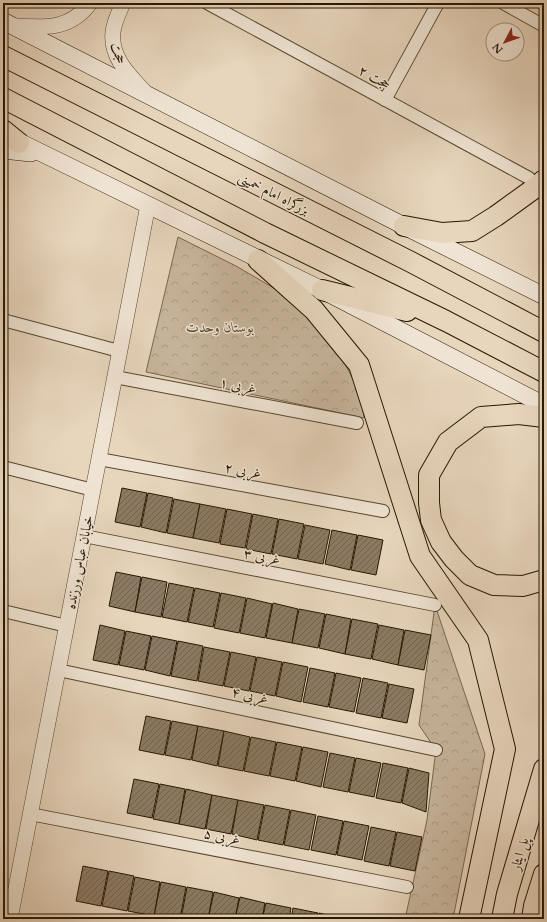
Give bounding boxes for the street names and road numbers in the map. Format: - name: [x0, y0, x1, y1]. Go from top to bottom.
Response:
- street label: حجت: [106, 39, 131, 67]
- street label: حجت ۲: [355, 61, 394, 94]
- street label: بزرگراه امام خمینی: [234, 167, 313, 222]
- street label: غربی ۱: [218, 373, 258, 398]
- street label: غربی ۲: [223, 458, 263, 483]
- street label: خیابان عباس ورزنده: [61, 513, 98, 611]
- street label: غربی ۳: [242, 544, 282, 569]
- street label: غربی ۴: [230, 682, 270, 709]
- street label: غربی ۵: [202, 824, 242, 849]
- street label: پل ایثار: [505, 834, 535, 875]

